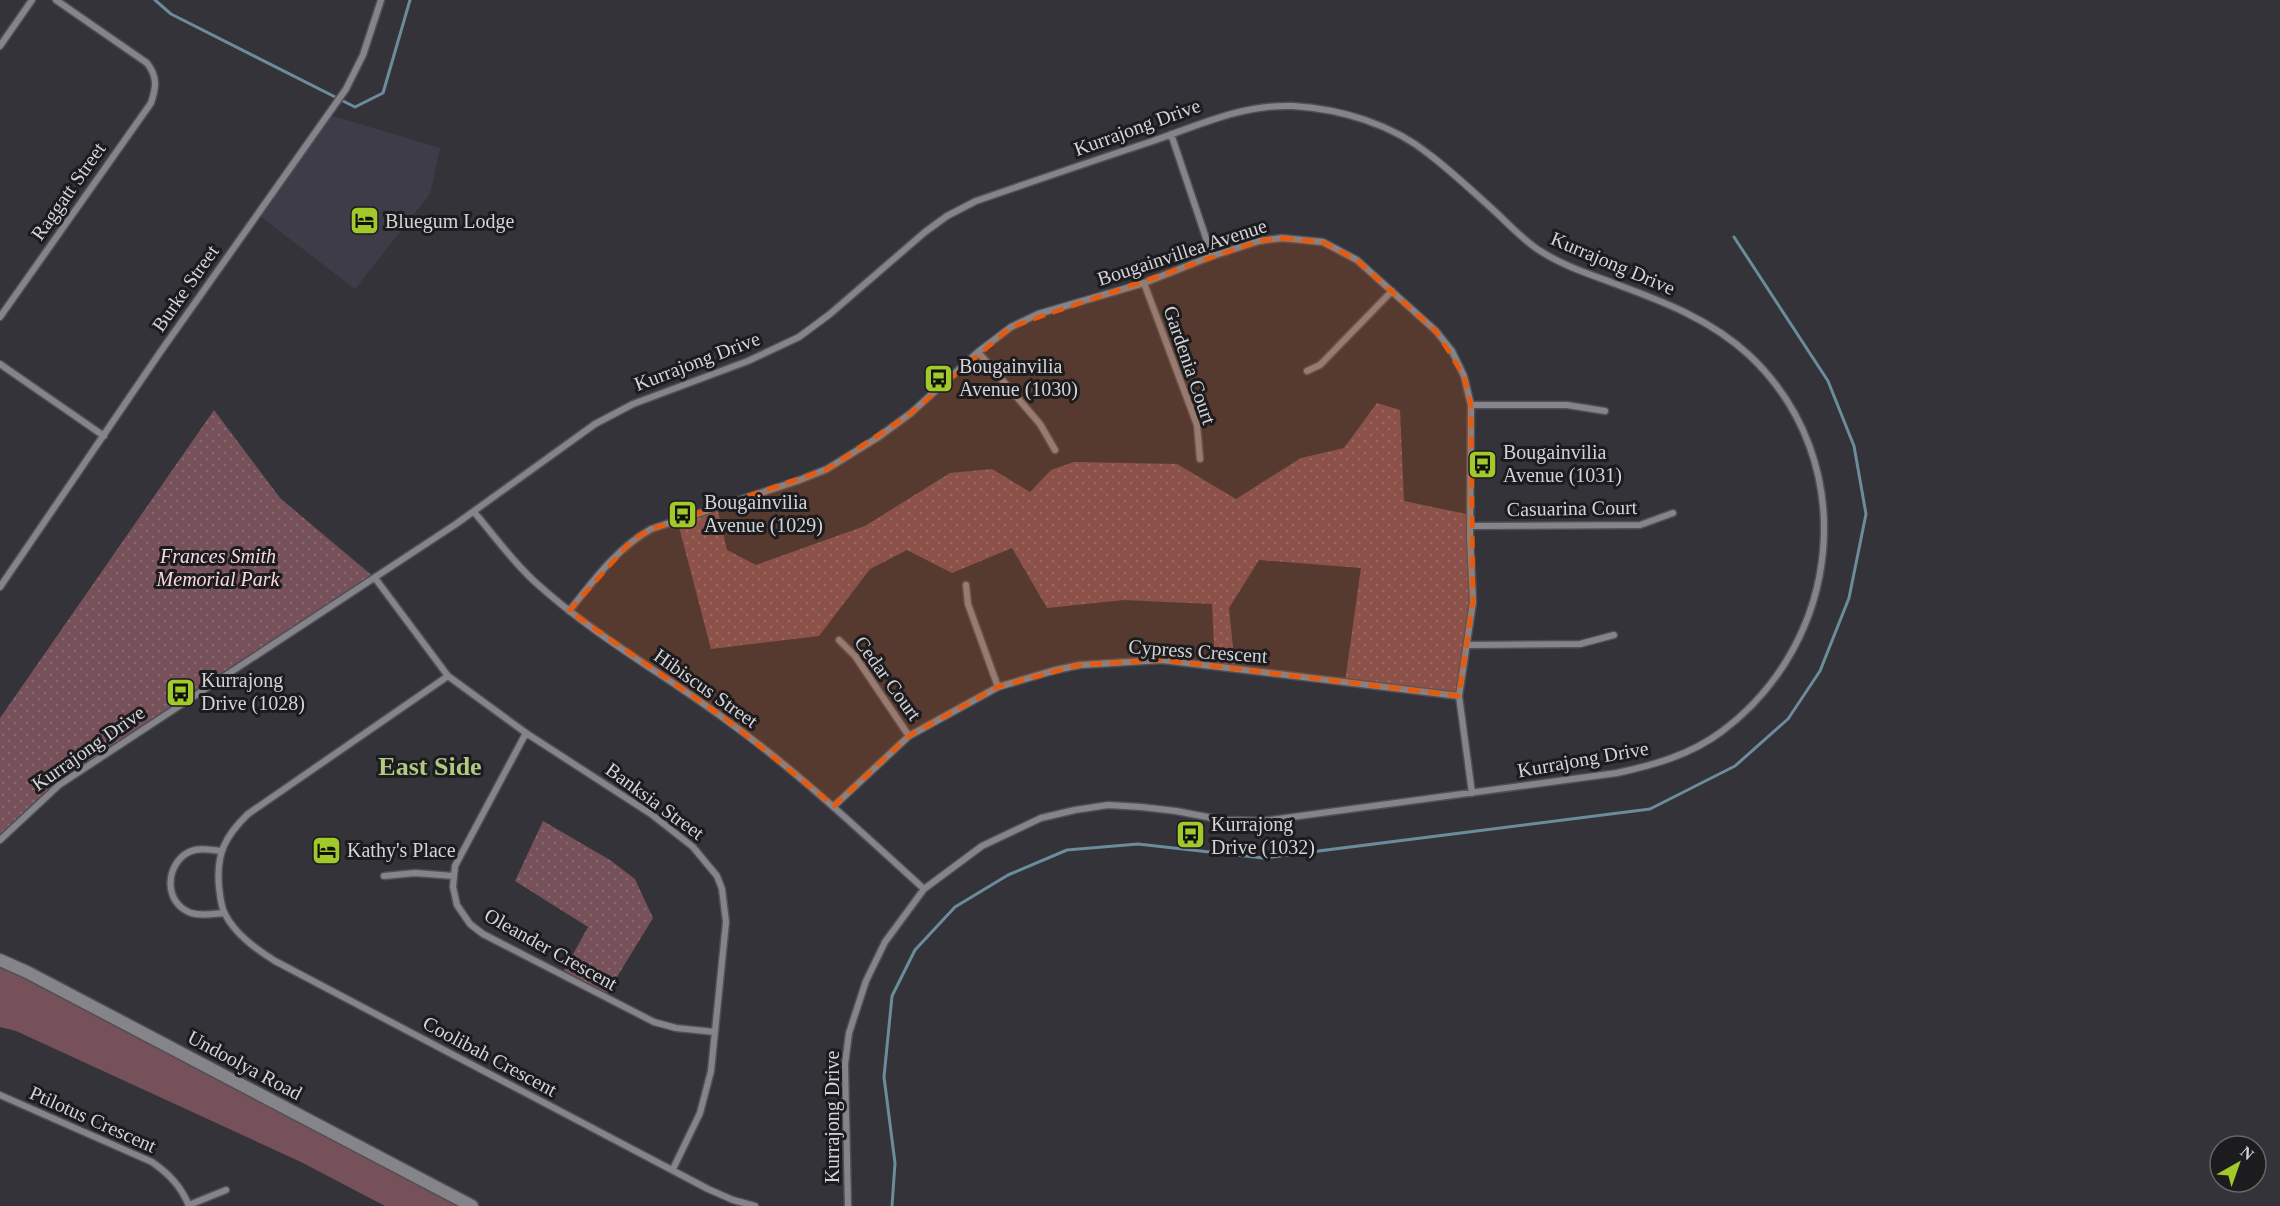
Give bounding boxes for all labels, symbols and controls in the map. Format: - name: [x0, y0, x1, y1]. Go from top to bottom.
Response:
- street label: Kurrajong Drive: [1071, 94, 1204, 161]
- street label: Raggatt Street: [26, 138, 111, 245]
- hotel icon: Bluegum Lodge: [348, 205, 380, 237]
- place label: Bluegum Lodge: [385, 210, 515, 233]
- street label: Bougainvillea Avenue: [1095, 214, 1270, 291]
- street label: Kurrajong Drive: [1547, 227, 1679, 300]
- street label: Burke Street: [147, 240, 223, 335]
- street label: Gardenia Court: [1159, 303, 1221, 428]
- street label: Kurrajong Drive: [631, 327, 763, 396]
- place label: Bougainvilia Avenue (1030): [959, 355, 1078, 401]
- bus stop icon: Bougainvilia Avenue (1030): [922, 362, 954, 394]
- place label: Bougainvilia Avenue (1031): [1503, 441, 1622, 487]
- bus stop icon: Bougainvilia Avenue (1031): [1466, 448, 1498, 480]
- place label: Bougainvilia Avenue (1029): [704, 491, 823, 537]
- street label: Casuarina Court: [1507, 496, 1638, 520]
- bus stop icon: Bougainvilia Avenue (1029): [667, 498, 699, 530]
- park label: Frances Smith Memorial Park: [156, 545, 280, 590]
- street label: Cedar Court: [850, 632, 926, 725]
- street label: Cypress Crescent: [1128, 635, 1269, 668]
- street label: Hibiscus Street: [650, 644, 762, 732]
- place label: Kurrajong Drive (1028): [201, 669, 305, 715]
- bus stop icon: Kurrajong Drive (1028): [164, 676, 196, 708]
- street label: Kurrajong Drive: [27, 701, 149, 796]
- street label: Kurrajong Drive: [1516, 737, 1651, 782]
- district label: East Side: [378, 752, 482, 781]
- street label: Banksia Street: [602, 758, 709, 844]
- place label: Kurrajong Drive (1032): [1211, 813, 1315, 859]
- bus stop icon: Kurrajong Drive (1032): [1174, 819, 1206, 851]
- hotel icon: Kathy's Place: [310, 834, 342, 866]
- place label: Kathy's Place: [347, 839, 456, 862]
- street label: Oleander Crescent: [481, 903, 622, 995]
- street label: Coolibah Crescent: [419, 1011, 561, 1101]
- street label: Undoolya Road: [184, 1026, 306, 1105]
- street label: Kurrajong Drive: [821, 1051, 844, 1183]
- street label: Ptilotus Crescent: [26, 1081, 160, 1157]
- north arrow: [2208, 1134, 2268, 1194]
- text: N: [2237, 1143, 2258, 1163]

